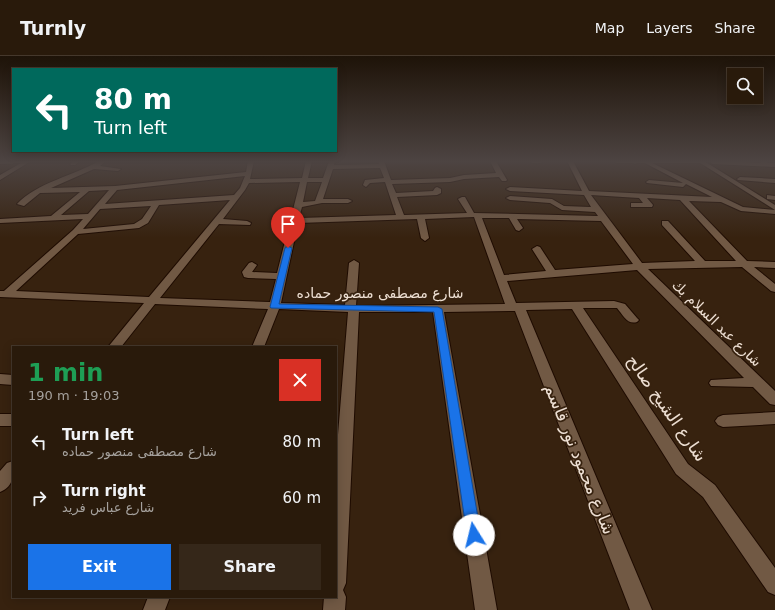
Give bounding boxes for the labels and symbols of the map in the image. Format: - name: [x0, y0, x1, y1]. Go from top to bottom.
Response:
- pin: [271, 207, 305, 248]
- street label: شارع عبد السلام بك: [668, 276, 765, 370]
- street label: شارع مصطفى منصور حماده: [297, 285, 463, 302]
- street label: شارع الشيخ صالح: [622, 351, 711, 466]
- street label: شارع محمود نور قاسم: [540, 381, 619, 538]
- position arrow: [453, 514, 495, 556]

